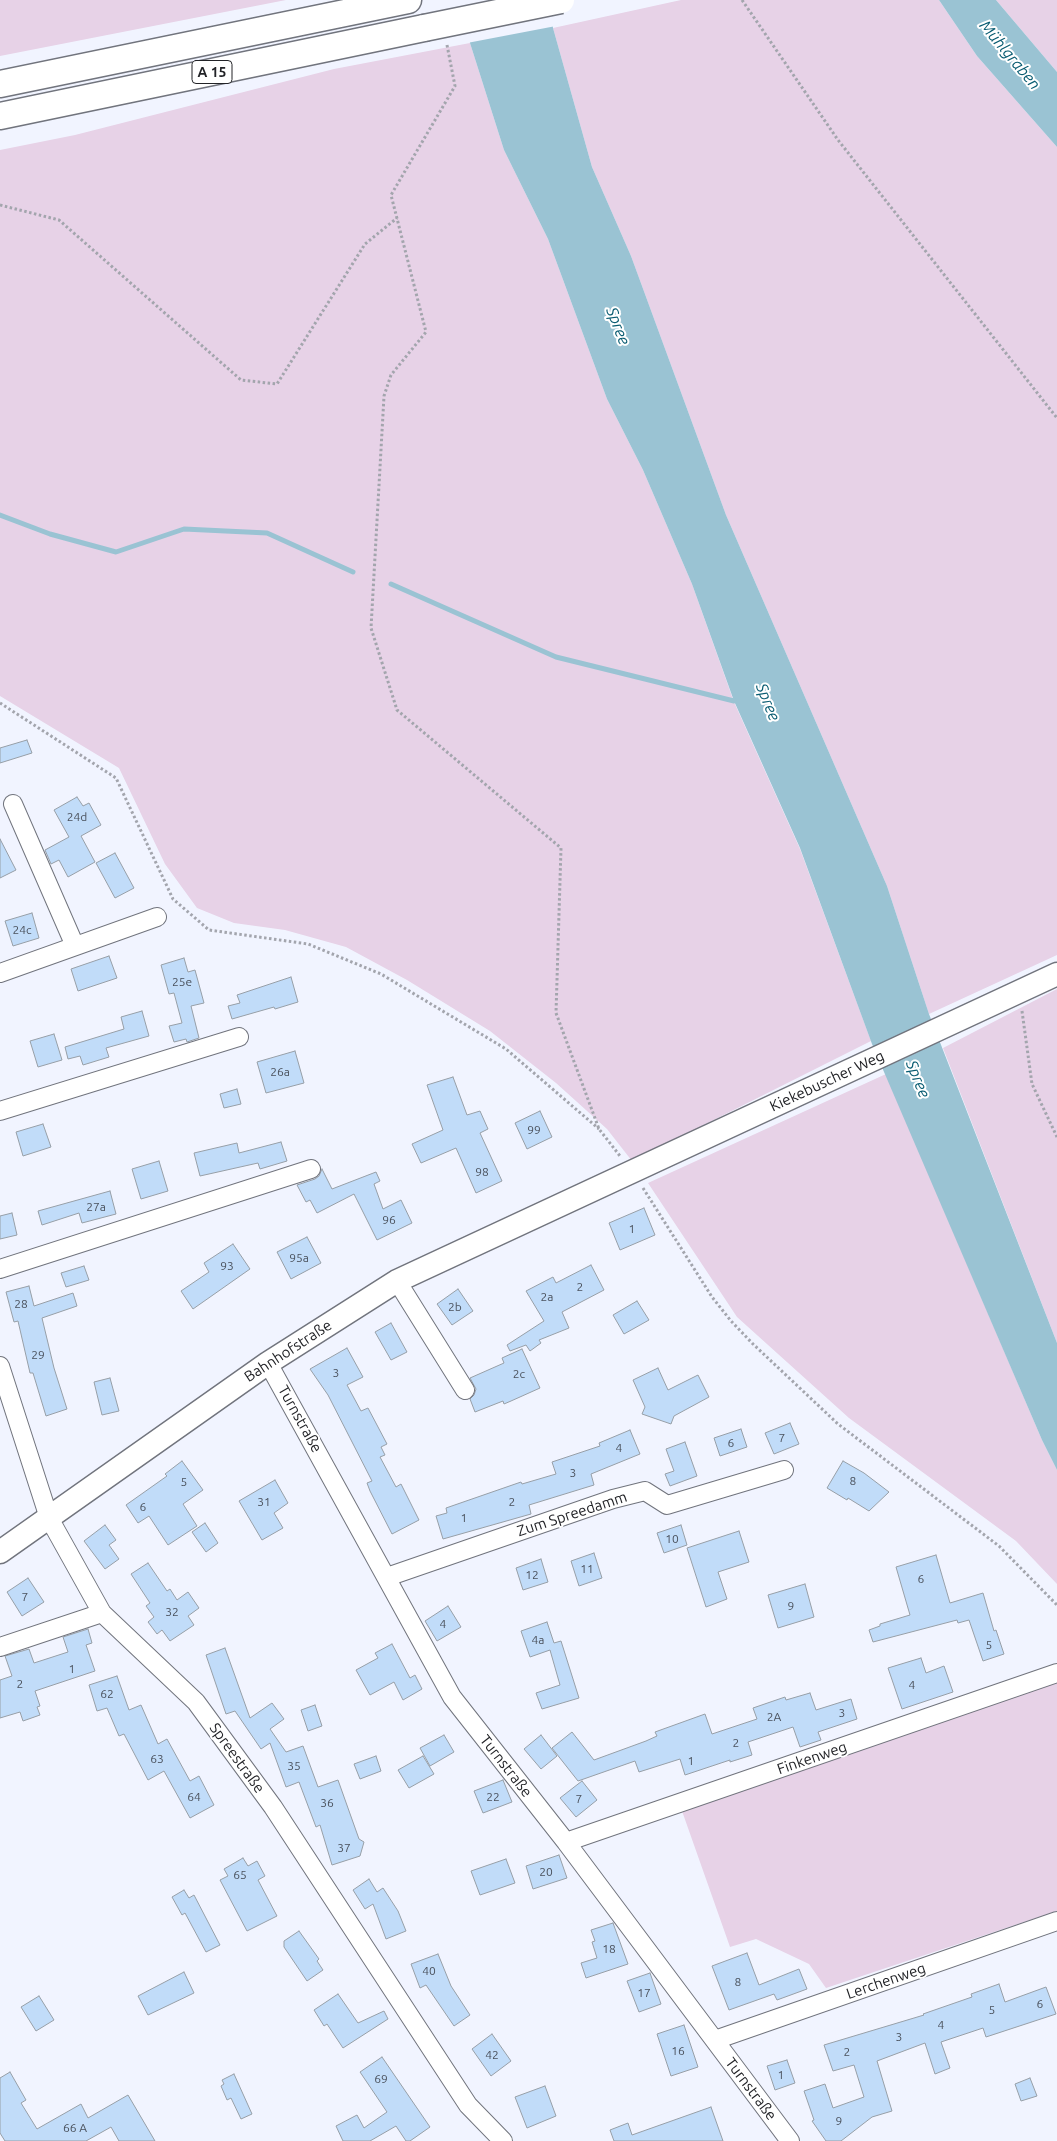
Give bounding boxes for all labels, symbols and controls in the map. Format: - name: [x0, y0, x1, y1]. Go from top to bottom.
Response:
- water label: Mühlgraben: [976, 16, 1044, 94]
- road number: A 15: [192, 61, 232, 84]
- water label: Spree: [602, 304, 634, 348]
- water label: Spree: [752, 680, 784, 724]
- house number: 24d: [67, 810, 87, 824]
- house number: 24c: [12, 923, 32, 937]
- house number: 25e: [172, 975, 192, 989]
- street label: Kiekebuscher Weg: [767, 1047, 887, 1115]
- water label: Spree: [902, 1057, 934, 1101]
- house number: 26a: [270, 1065, 290, 1079]
- house number: 99: [527, 1123, 541, 1137]
- house number: 98: [475, 1165, 489, 1179]
- house number: 27a: [86, 1200, 106, 1214]
- house number: 96: [382, 1213, 396, 1227]
- house number: 1: [629, 1222, 635, 1236]
- house number: 95a: [289, 1251, 309, 1265]
- house number: 93: [220, 1259, 234, 1273]
- house number: 2: [577, 1280, 583, 1294]
- house number: 2a: [541, 1290, 553, 1304]
- house number: 28: [14, 1297, 28, 1311]
- house number: 2b: [448, 1300, 462, 1314]
- street label: Bahnhofstraße: [241, 1316, 335, 1386]
- house number: 29: [31, 1348, 45, 1362]
- house number: 3: [333, 1366, 339, 1380]
- house number: 2c: [513, 1367, 525, 1381]
- street label: Turnstraße: [274, 1382, 326, 1456]
- house number: 7: [779, 1431, 785, 1445]
- house number: 6: [728, 1436, 734, 1450]
- house number: 4: [616, 1441, 622, 1455]
- house number: 3: [570, 1466, 576, 1480]
- house number: 8: [850, 1474, 856, 1488]
- house number: 5: [181, 1475, 187, 1489]
- street label: Zum Spreedamm: [515, 1488, 629, 1540]
- house number: 31: [257, 1495, 271, 1509]
- house number: 2: [509, 1495, 515, 1509]
- house number: 6: [140, 1500, 146, 1514]
- house number: 1: [461, 1511, 467, 1525]
- house number: 10: [665, 1532, 679, 1546]
- house number: 11: [580, 1562, 594, 1576]
- house number: 12: [525, 1568, 539, 1582]
- house number: 6: [918, 1572, 924, 1586]
- house number: 7: [22, 1590, 28, 1604]
- house number: 9: [788, 1599, 794, 1613]
- house number: 32: [165, 1605, 179, 1619]
- house number: 4: [440, 1617, 446, 1631]
- house number: 4a: [532, 1633, 544, 1647]
- house number: 5: [986, 1638, 992, 1652]
- house number: 1: [69, 1662, 75, 1676]
- house number: 2: [17, 1677, 23, 1691]
- house number: 4: [909, 1678, 915, 1692]
- house number: 62: [100, 1687, 114, 1701]
- house number: 3: [839, 1706, 845, 1720]
- house number: 2A: [767, 1710, 781, 1724]
- street label: Spreestraße: [206, 1720, 268, 1796]
- street label: Turnstraße: [476, 1731, 536, 1801]
- house number: 2: [733, 1736, 739, 1750]
- street label: Finkenweg: [775, 1738, 849, 1778]
- house number: 63: [150, 1752, 164, 1766]
- house number: 1: [688, 1754, 694, 1768]
- house number: 35: [287, 1759, 301, 1773]
- house number: 64: [187, 1790, 201, 1804]
- house number: 22: [486, 1790, 500, 1804]
- house number: 7: [576, 1792, 582, 1806]
- house number: 36: [320, 1796, 334, 1810]
- house number: 37: [337, 1841, 351, 1855]
- house number: 20: [539, 1865, 553, 1879]
- house number: 65: [233, 1868, 247, 1882]
- house number: 18: [602, 1942, 616, 1956]
- street label: Lerchenweg: [844, 1959, 928, 2003]
- house number: 40: [422, 1964, 436, 1978]
- house number: 8: [735, 1975, 741, 1989]
- house number: 17: [637, 1986, 651, 2000]
- house number: 6: [1037, 1997, 1043, 2011]
- house number: 5: [989, 2003, 995, 2017]
- house number: 4: [938, 2018, 944, 2032]
- house number: 3: [896, 2030, 902, 2044]
- house number: 16: [671, 2044, 685, 2058]
- house number: 2: [844, 2045, 850, 2059]
- house number: 42: [485, 2048, 499, 2062]
- street label: Turnstraße: [722, 2054, 780, 2124]
- house number: 1: [778, 2068, 784, 2082]
- house number: 69: [374, 2072, 388, 2086]
- house number: 9: [836, 2114, 842, 2128]
- house number: 66 A: [63, 2121, 87, 2135]

